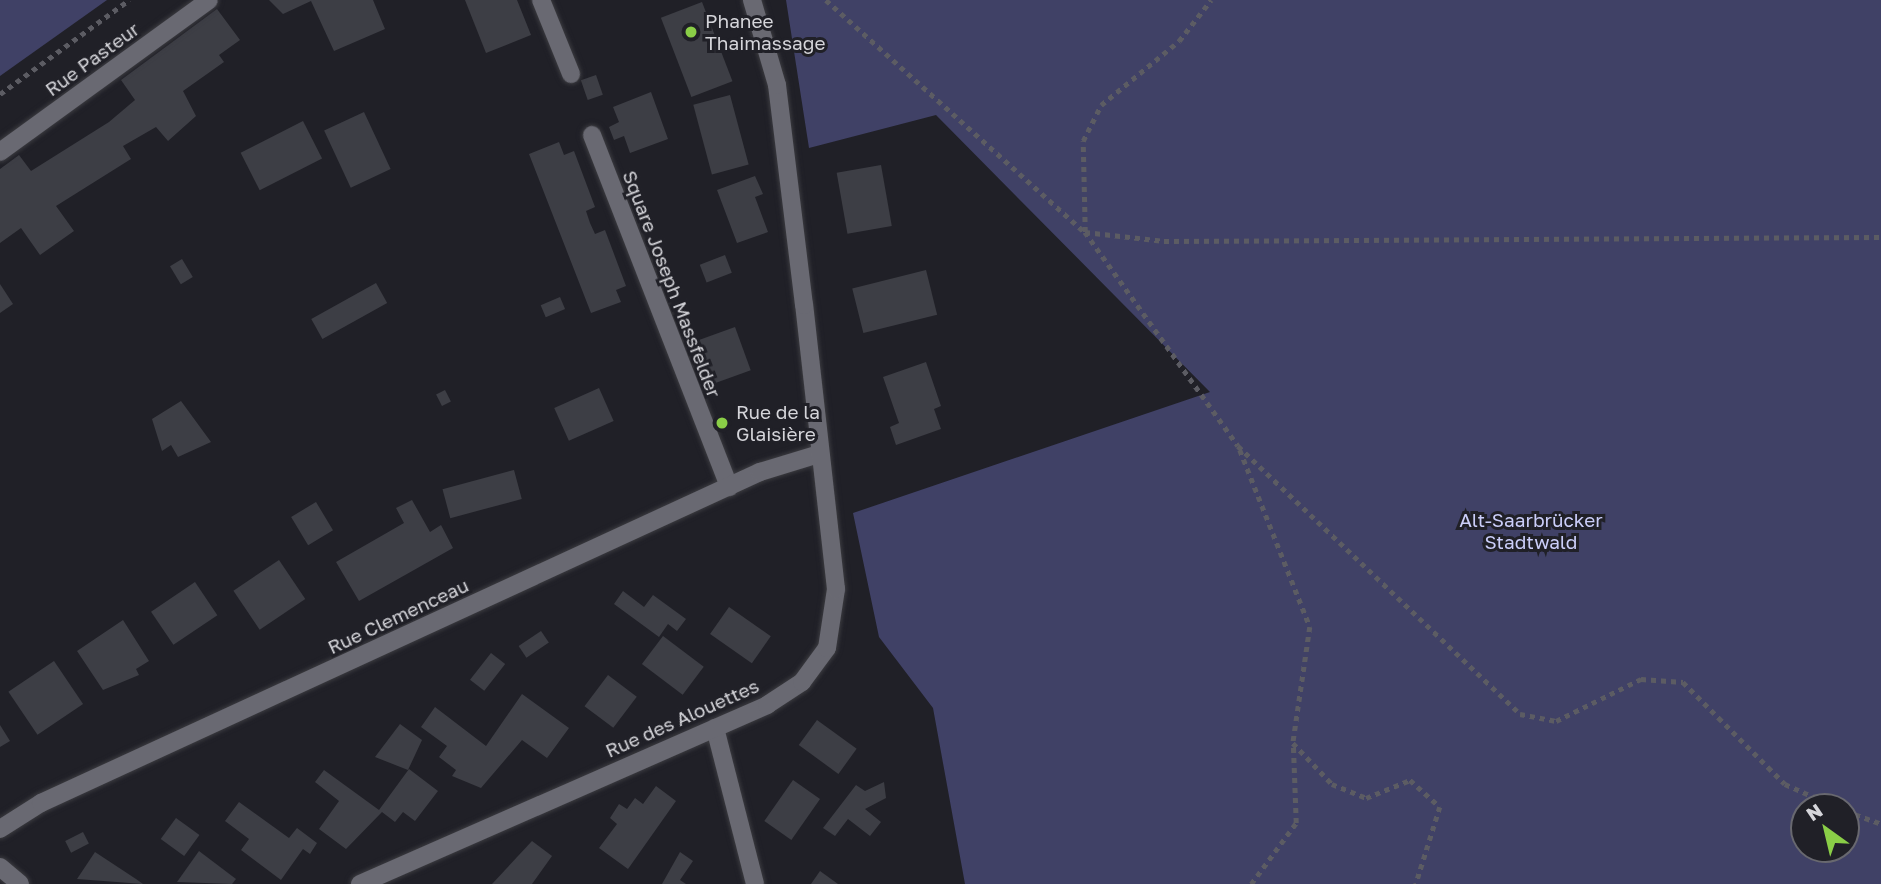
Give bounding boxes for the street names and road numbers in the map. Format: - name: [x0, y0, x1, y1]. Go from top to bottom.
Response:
- street label: Rue Pasteur: [41, 17, 143, 101]
- street label: Square Joseph Massfelder: [618, 167, 726, 401]
- street label: Rue Clemenceau: [324, 573, 472, 659]
- street label: Rue des Alouettes: [602, 674, 762, 762]

